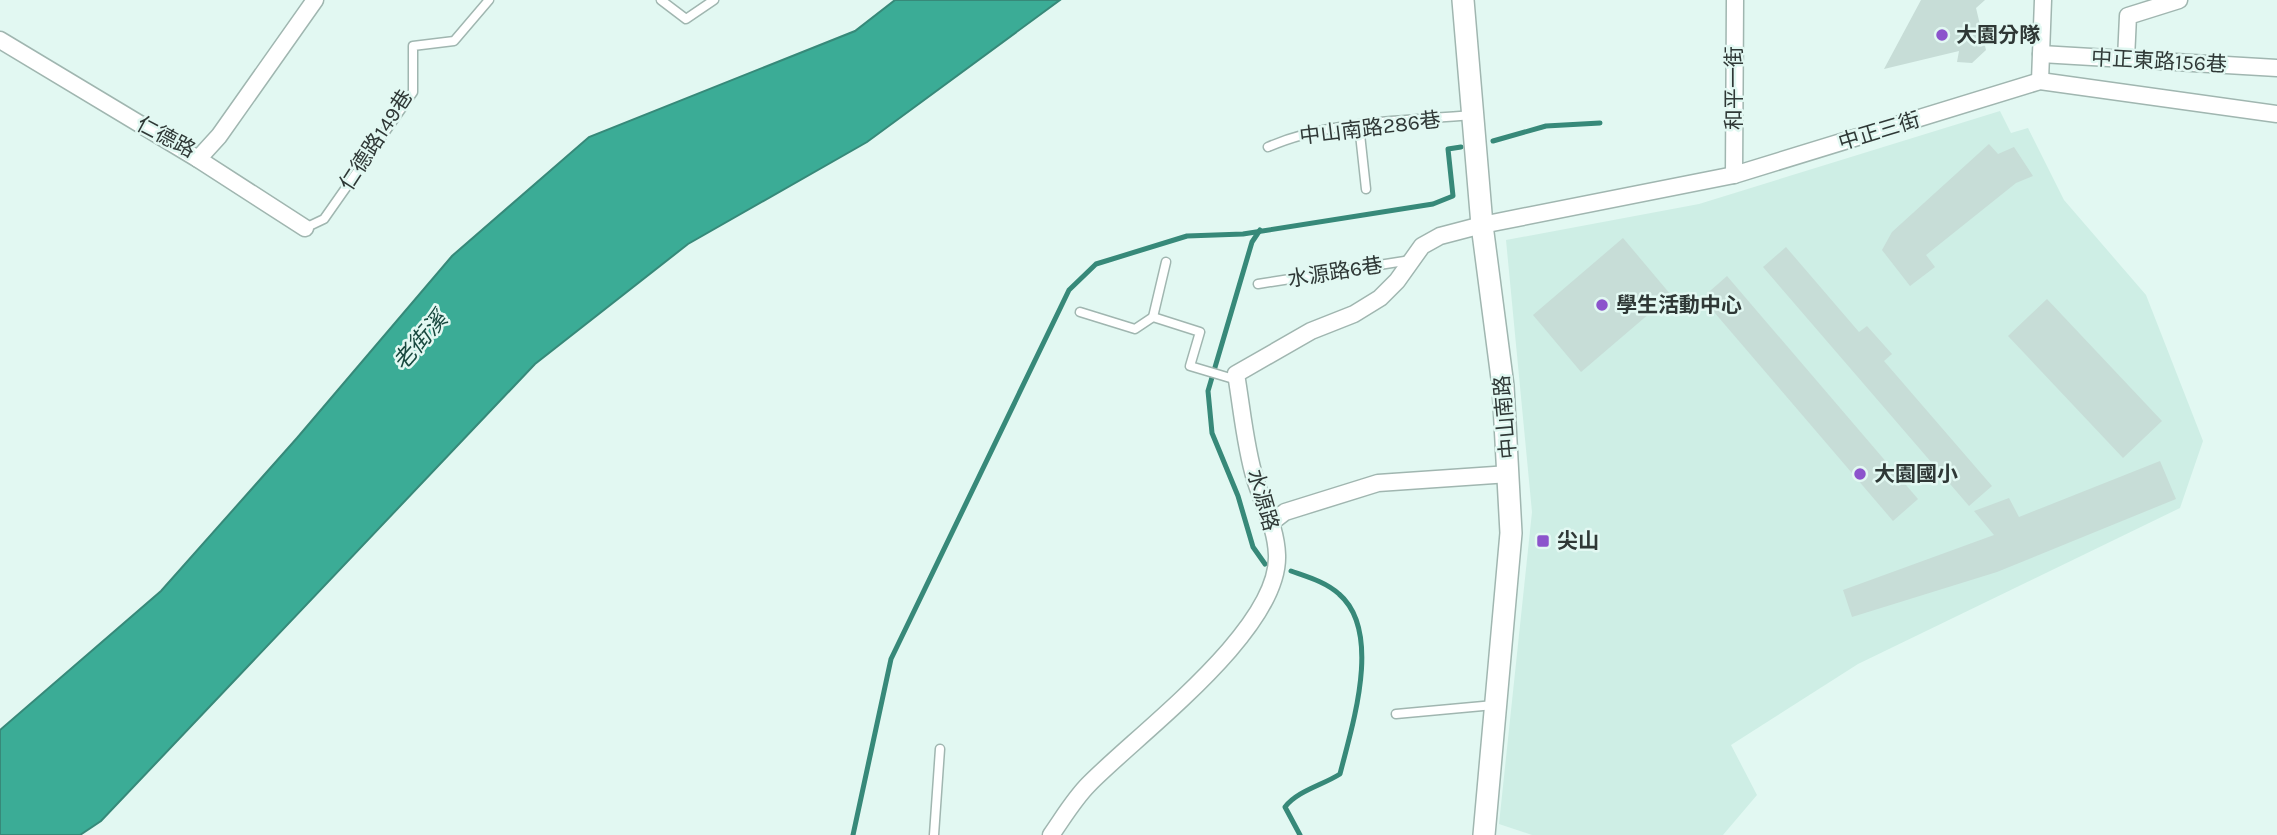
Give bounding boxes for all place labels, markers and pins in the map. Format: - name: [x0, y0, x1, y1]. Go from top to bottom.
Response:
- place label: 大園分隊: [1956, 23, 2041, 47]
- marker: 大園分隊: [1934, 27, 1950, 43]
- place label: 學生活動中心: [1616, 293, 1742, 317]
- marker: 學生活動中心: [1594, 297, 1610, 313]
- place label: 大園國小: [1874, 462, 1958, 486]
- marker: 大園國小: [1852, 466, 1868, 482]
- place label: 尖山: [1557, 529, 1599, 553]
- marker: 尖山: [1535, 533, 1551, 549]

